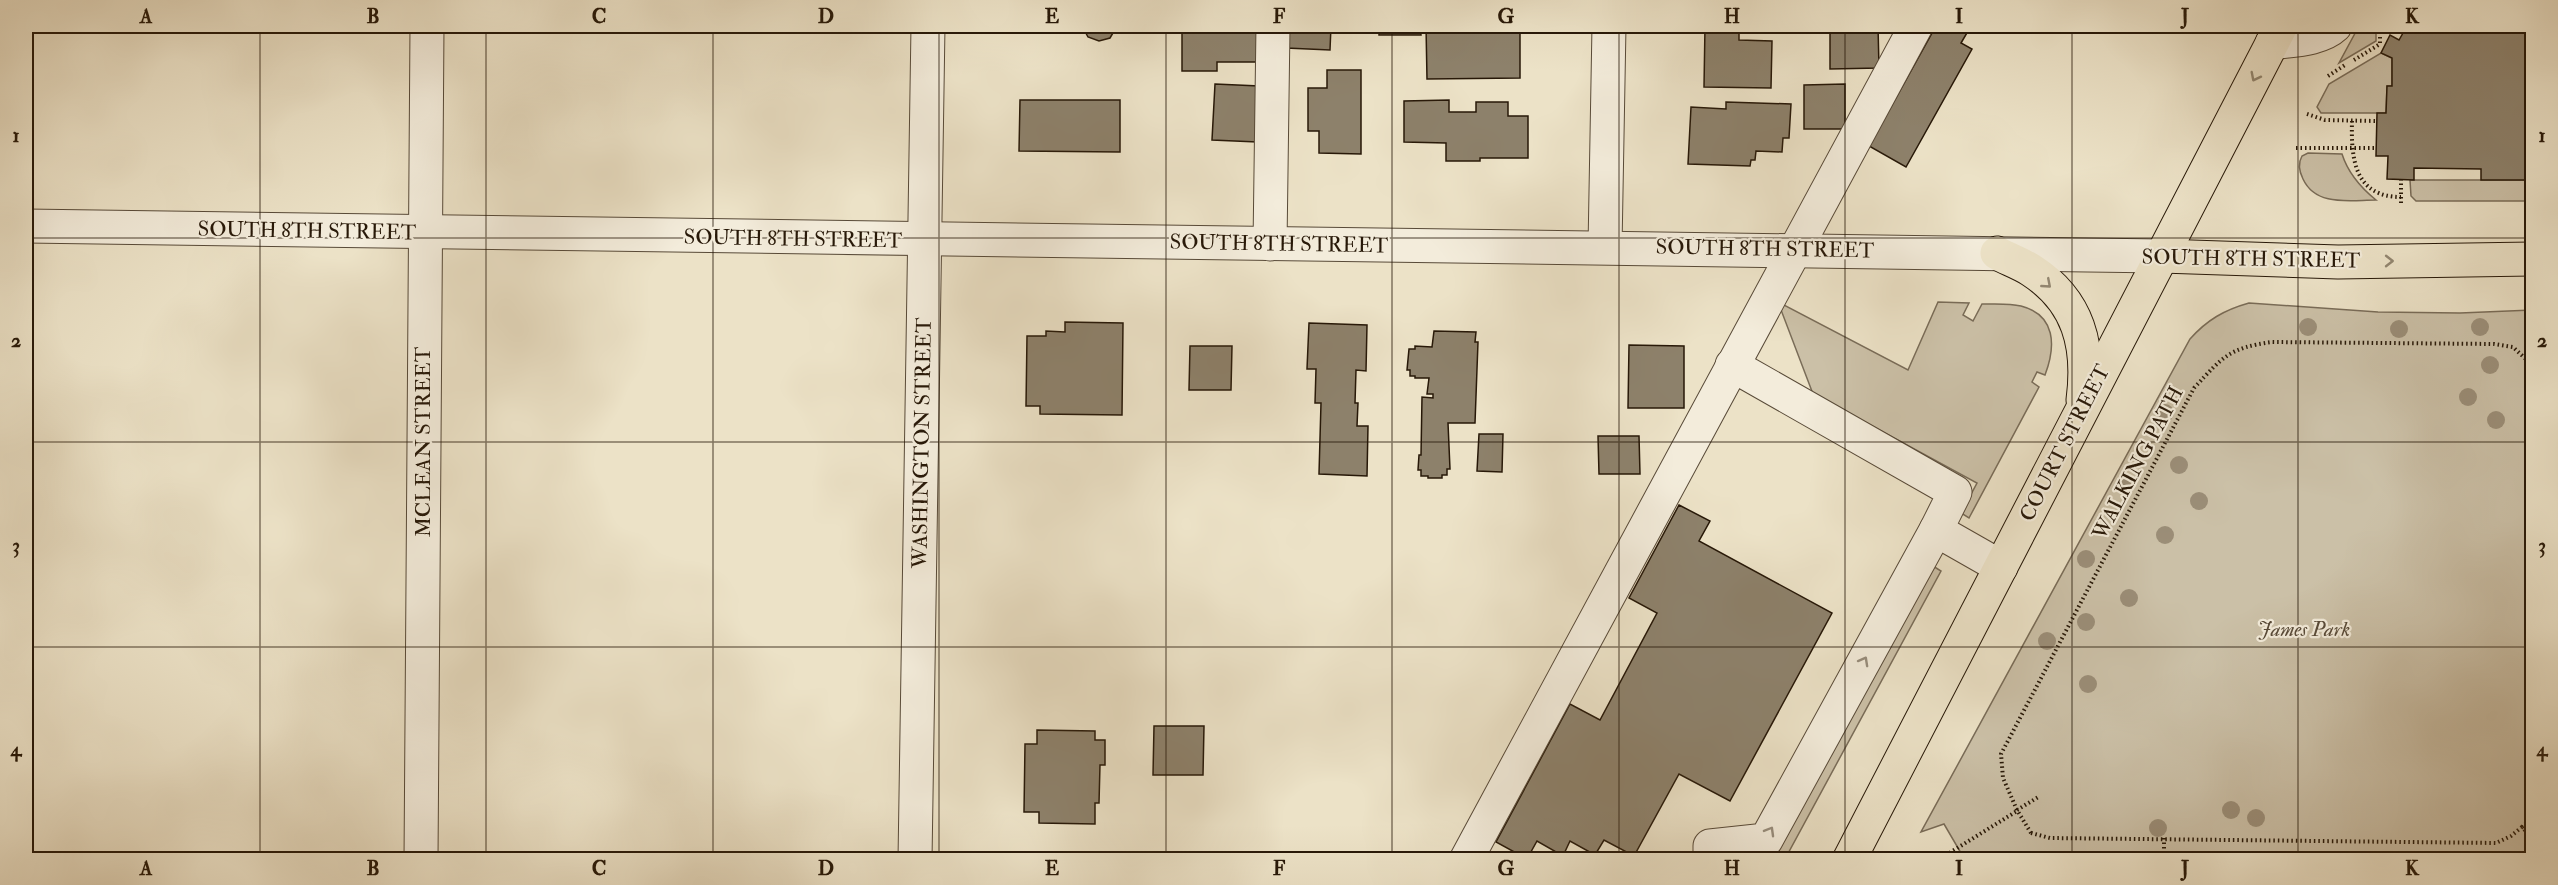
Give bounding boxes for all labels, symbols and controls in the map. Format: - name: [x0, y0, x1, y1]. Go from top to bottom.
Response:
- text: A: [139, 4, 153, 29]
- text: B: [366, 4, 380, 29]
- text: C: [592, 4, 606, 29]
- text: D: [818, 4, 834, 29]
- text: E: [1045, 4, 1060, 29]
- text: F: [1273, 4, 1286, 29]
- text: G: [1498, 4, 1515, 29]
- text: H: [1724, 4, 1740, 29]
- text: I: [1955, 4, 1963, 29]
- text: J: [2180, 4, 2189, 29]
- text: K: [2405, 4, 2420, 29]
- one-way arrow: [2250, 71, 2262, 82]
- text: 1: [12, 123, 20, 148]
- text: 1: [2538, 123, 2546, 148]
- street label: SOUTH 8TH STREET: [197, 216, 417, 246]
- street label: SOUTH 8TH STREET: [683, 224, 903, 254]
- street label: SOUTH 8TH STREET: [1169, 229, 1389, 259]
- street label: SOUTH 8TH STREET: [1655, 234, 1875, 264]
- street label: SOUTH 8TH STREET: [2141, 244, 2361, 274]
- one-way arrow: [2384, 255, 2393, 268]
- one-way arrow: [2040, 277, 2051, 288]
- street label: WASHINGTON STREET: [906, 317, 938, 570]
- text: 2: [11, 328, 21, 353]
- text: 2: [2537, 328, 2547, 353]
- street label: MCLEAN STREET: [410, 346, 437, 537]
- street label: COURT STREET: [2014, 360, 2116, 526]
- street label: WALKING PATH: [2086, 382, 2190, 545]
- text: 3: [12, 533, 20, 558]
- text: 3: [2538, 533, 2546, 558]
- park label: James Park: [2258, 616, 2350, 643]
- one-way arrow: [1857, 656, 1868, 667]
- text: 4: [10, 737, 23, 762]
- text: 4: [2536, 737, 2549, 762]
- one-way arrow: [1763, 827, 1775, 837]
- text: A: [139, 856, 153, 881]
- text: B: [366, 856, 380, 881]
- text: C: [592, 856, 606, 881]
- text: D: [818, 856, 834, 881]
- text: E: [1045, 856, 1060, 881]
- text: F: [1273, 856, 1286, 881]
- text: G: [1498, 856, 1515, 881]
- text: H: [1724, 856, 1740, 881]
- text: I: [1955, 856, 1963, 881]
- text: J: [2180, 856, 2189, 881]
- text: K: [2405, 856, 2420, 881]

